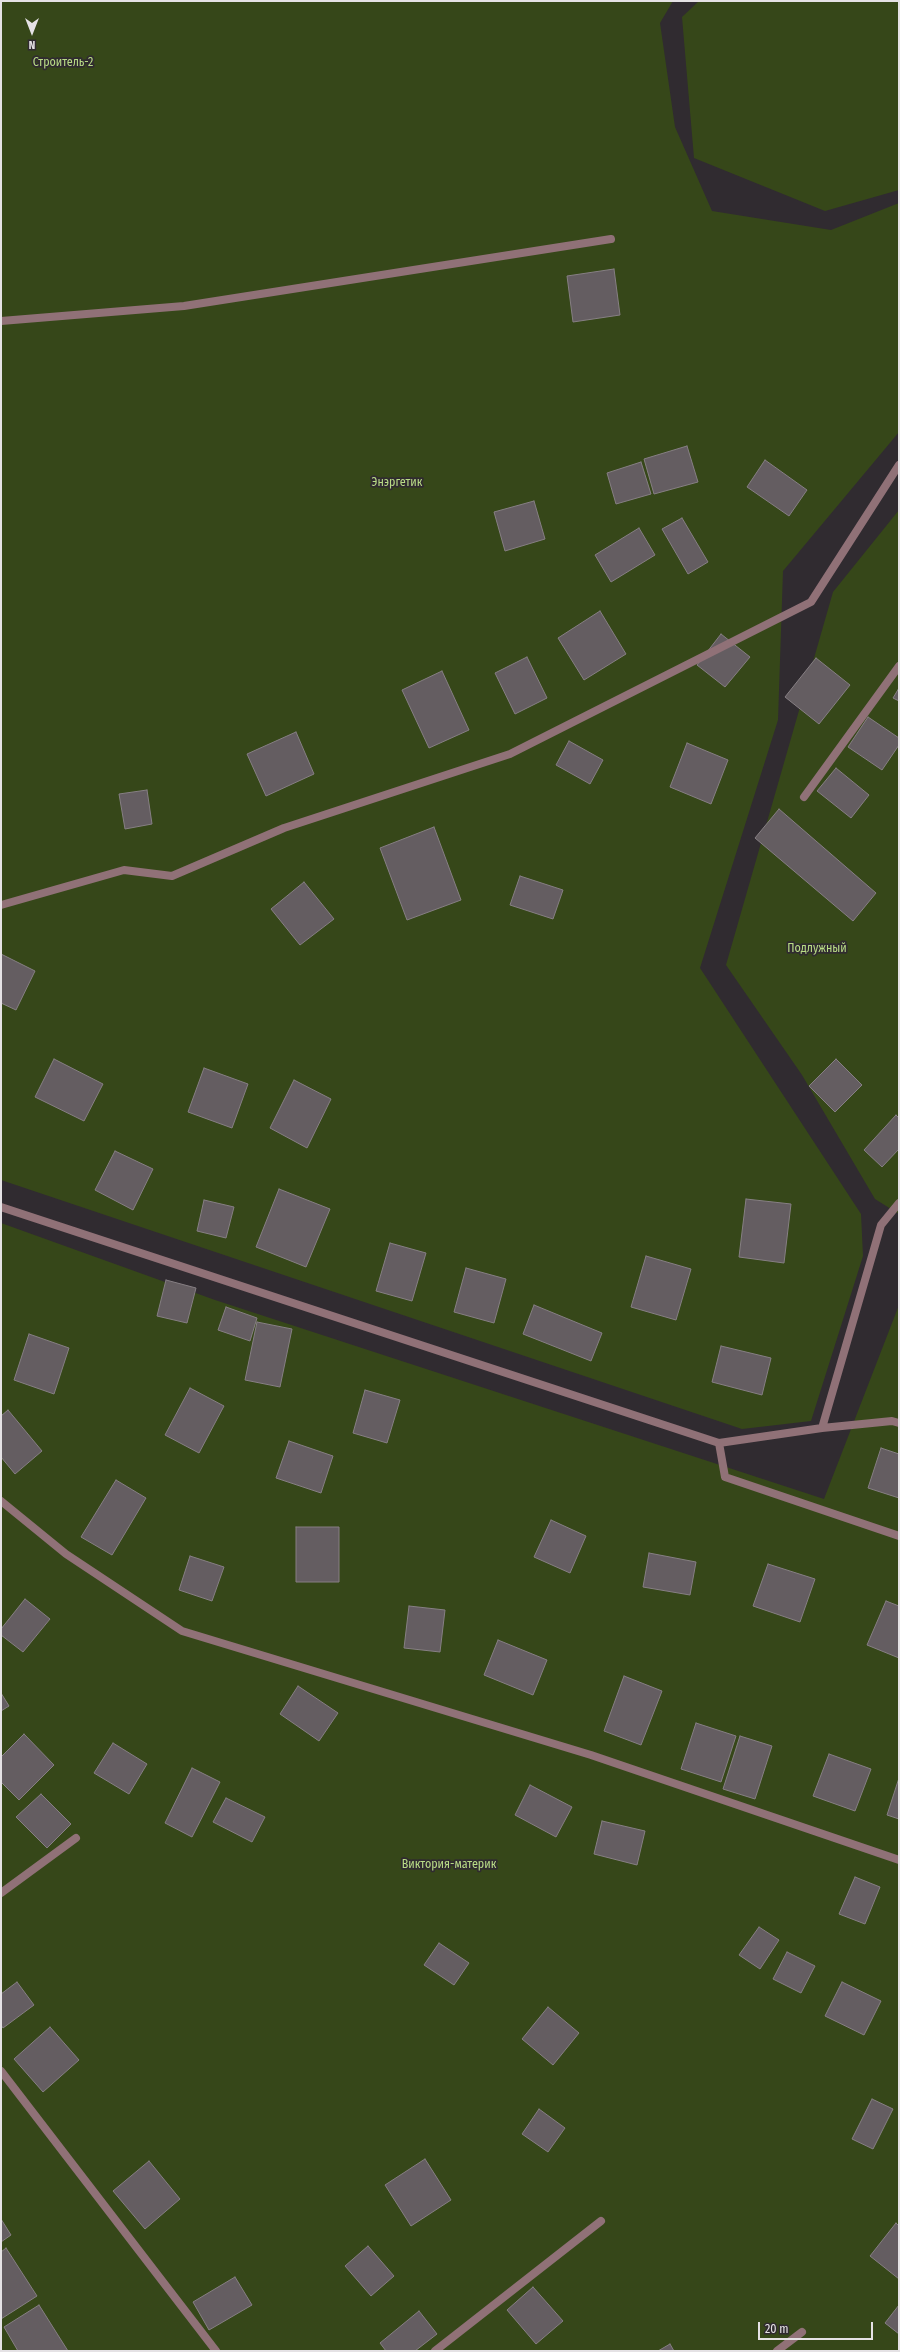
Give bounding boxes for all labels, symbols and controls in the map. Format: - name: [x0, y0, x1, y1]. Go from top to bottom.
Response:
- north arrow: [12, 12, 52, 52]
- text: N: [29, 38, 35, 51]
- park label: Строитель-2: [33, 56, 93, 70]
- park label: Энэргетик: [372, 476, 422, 490]
- park label: Подлужный: [787, 942, 847, 956]
- park label: Виктория-материк: [402, 1858, 496, 1872]
- scale bar: [760, 2314, 875, 2340]
- text: 20 m: [765, 2322, 789, 2336]

